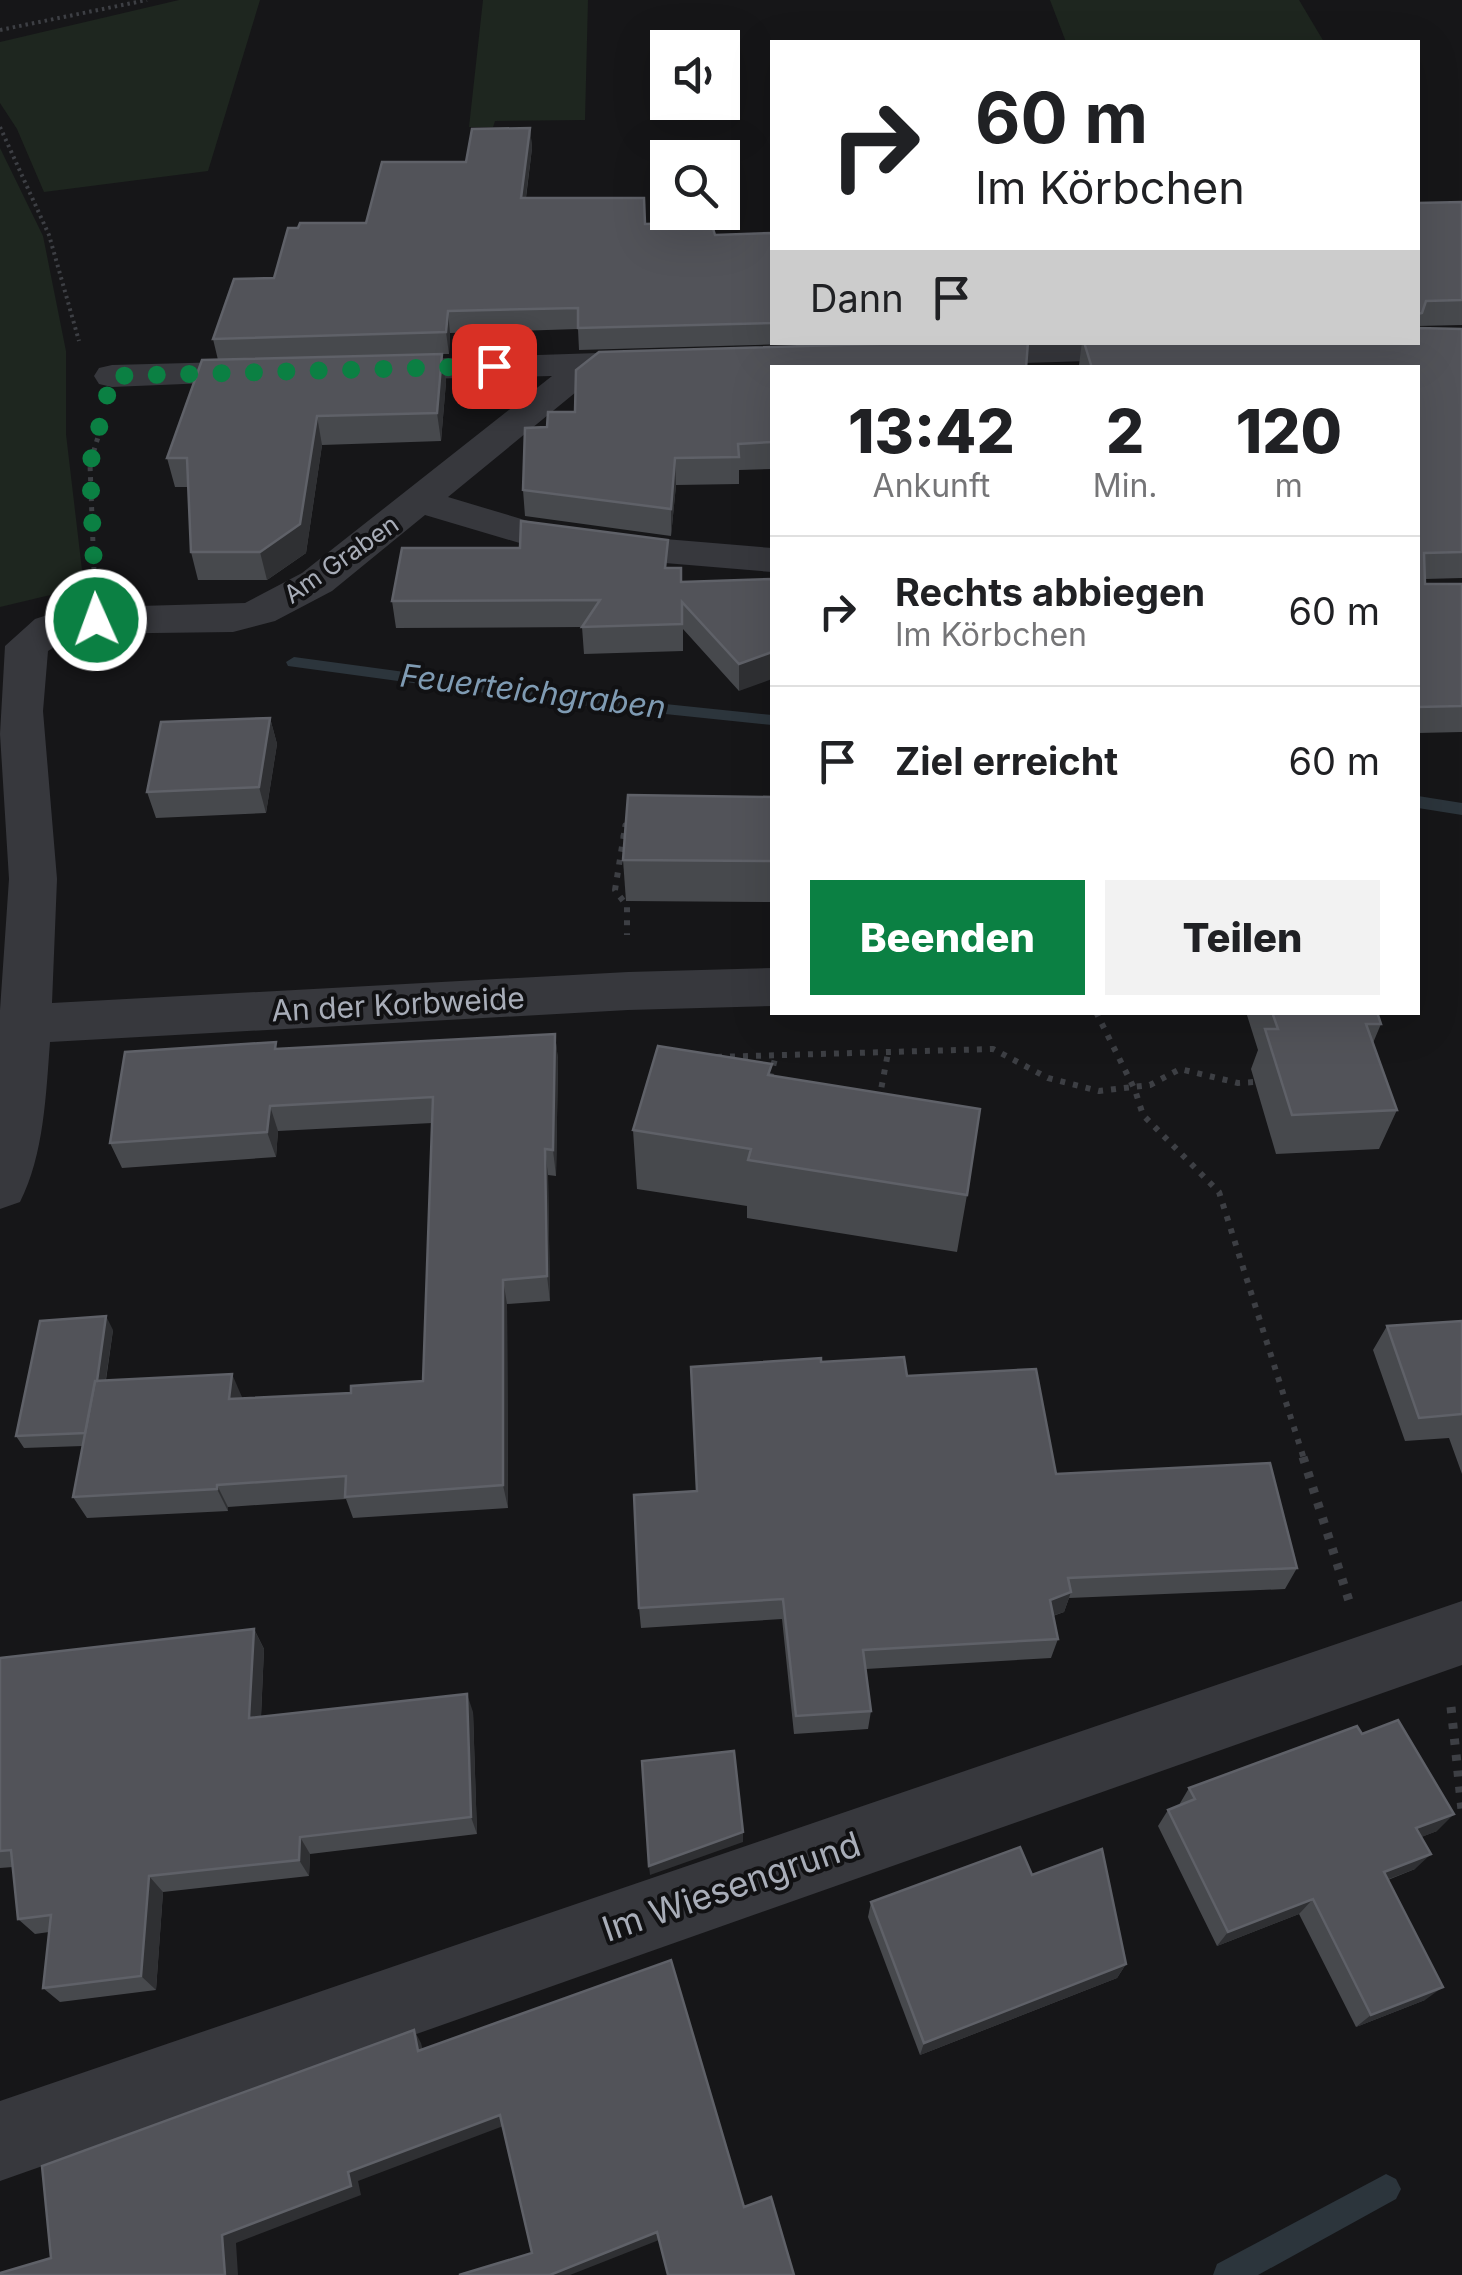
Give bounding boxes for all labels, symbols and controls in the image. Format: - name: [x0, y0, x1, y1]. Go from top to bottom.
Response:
- map controls: [650, 30, 740, 230]
- button: sound: [650, 30, 740, 120]
- text: 60 m: [975, 75, 1148, 160]
- icon: right: [810, 80, 940, 210]
- button: search: [650, 140, 740, 230]
- text: Im Körbchen: [975, 160, 1245, 215]
- icon: arrive: [924, 270, 979, 325]
- text: Dann: [810, 275, 904, 321]
- pin: [452, 324, 537, 409]
- icon: arrive: [467, 339, 522, 394]
- text: 13:42: [848, 395, 1015, 467]
- text: 2: [1106, 395, 1144, 467]
- text: 120: [1236, 395, 1342, 467]
- text: Ankunft: [873, 466, 990, 505]
- text: Min.: [1093, 466, 1158, 505]
- text: m: [1275, 466, 1303, 505]
- street label: Am Graben: [278, 509, 404, 609]
- position arrow: [44, 568, 148, 672]
- text: Rechts abbiegen: [895, 569, 1205, 615]
- icon: right: [810, 584, 865, 639]
- text: 60 m: [1288, 588, 1380, 634]
- text: Im Körbchen: [895, 615, 1087, 654]
- water label: Feuerteichgraben: [398, 655, 668, 727]
- icon: arrive: [810, 734, 865, 789]
- text: Ziel erreicht: [895, 738, 1118, 784]
- text: 60 m: [1288, 738, 1380, 784]
- button: Beenden: [810, 880, 1085, 995]
- button: Teilen: [1105, 880, 1380, 995]
- street label: An der Korbweide: [270, 979, 526, 1029]
- street label: Im Wiesengrund: [596, 1822, 866, 1950]

